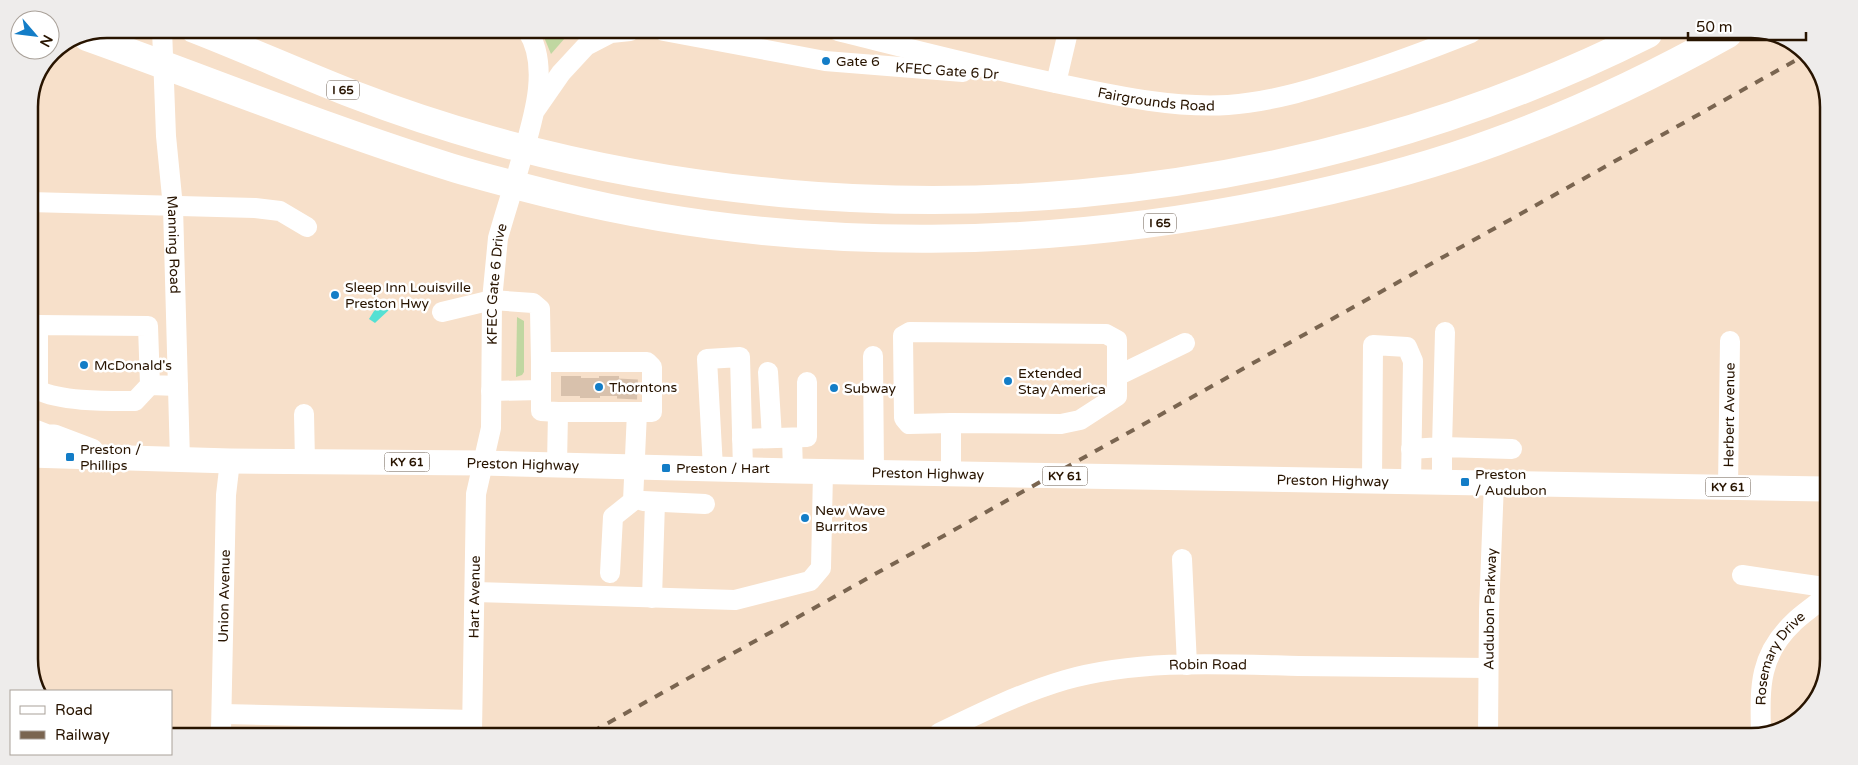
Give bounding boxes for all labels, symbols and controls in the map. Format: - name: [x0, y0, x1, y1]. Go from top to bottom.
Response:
- north arrow: [10, 10, 60, 60]
- scale bar: [1688, 10, 1806, 42]
- text: 50 m: [1696, 18, 1733, 36]
- text: N: [36, 32, 56, 50]
- place label: Gate 6: [836, 53, 880, 70]
- marker: Gate 6: [820, 55, 832, 67]
- street label: KFEC Gate 6 Dr: [895, 59, 1000, 83]
- road number: I 65: [327, 80, 359, 100]
- street label: Fairgrounds Road: [1096, 83, 1215, 114]
- street label: Manning Road: [163, 195, 184, 294]
- road number: I 65: [1144, 214, 1176, 232]
- street label: KFEC Gate 6 Drive: [483, 221, 510, 345]
- place label: Sleep Inn Louisville Preston Hwy: [345, 279, 471, 312]
- marker: Sleep Inn Louisville Preston Hwy: [329, 289, 341, 301]
- place label: McDonald's: [94, 357, 172, 374]
- marker: McDonald's: [78, 359, 90, 371]
- street label: Herbert Avenue: [1720, 362, 1738, 468]
- place label: Extended Stay America: [1018, 365, 1106, 398]
- marker: Extended Stay America: [1002, 375, 1014, 387]
- place label: Thorntons: [609, 379, 677, 396]
- place label: Subway: [844, 380, 897, 397]
- marker: Thorntons: [593, 381, 605, 393]
- marker: Subway: [828, 382, 840, 394]
- place label: Preston / Phillips: [80, 441, 141, 474]
- marker: Preston / Phillips: [64, 451, 76, 463]
- road number: KY 61: [384, 452, 430, 472]
- street label: Preston Highway: [467, 454, 580, 474]
- place label: Preston / Hart: [676, 460, 771, 477]
- marker: Preston / Hart: [660, 462, 672, 474]
- street label: Preston Highway: [871, 464, 985, 483]
- road number: KY 61: [1042, 466, 1088, 486]
- place label: Preston / Audubon: [1475, 466, 1547, 499]
- street label: Preston Highway: [1276, 471, 1390, 490]
- marker: Preston / Audubon: [1459, 476, 1471, 488]
- road number: KY 61: [1706, 478, 1750, 497]
- place label: New Wave Burritos: [815, 502, 885, 535]
- marker: New Wave Burritos: [799, 512, 811, 524]
- street label: Audubon Parkway: [1480, 547, 1500, 670]
- street label: Union Avenue: [214, 549, 233, 643]
- street label: Hart Avenue: [465, 555, 483, 639]
- street label: Rosemary Drive: [1752, 608, 1808, 706]
- street label: Robin Road: [1168, 656, 1247, 673]
- legend: [10, 690, 172, 755]
- text: Road: [55, 701, 93, 719]
- text: Railway: [55, 726, 110, 744]

